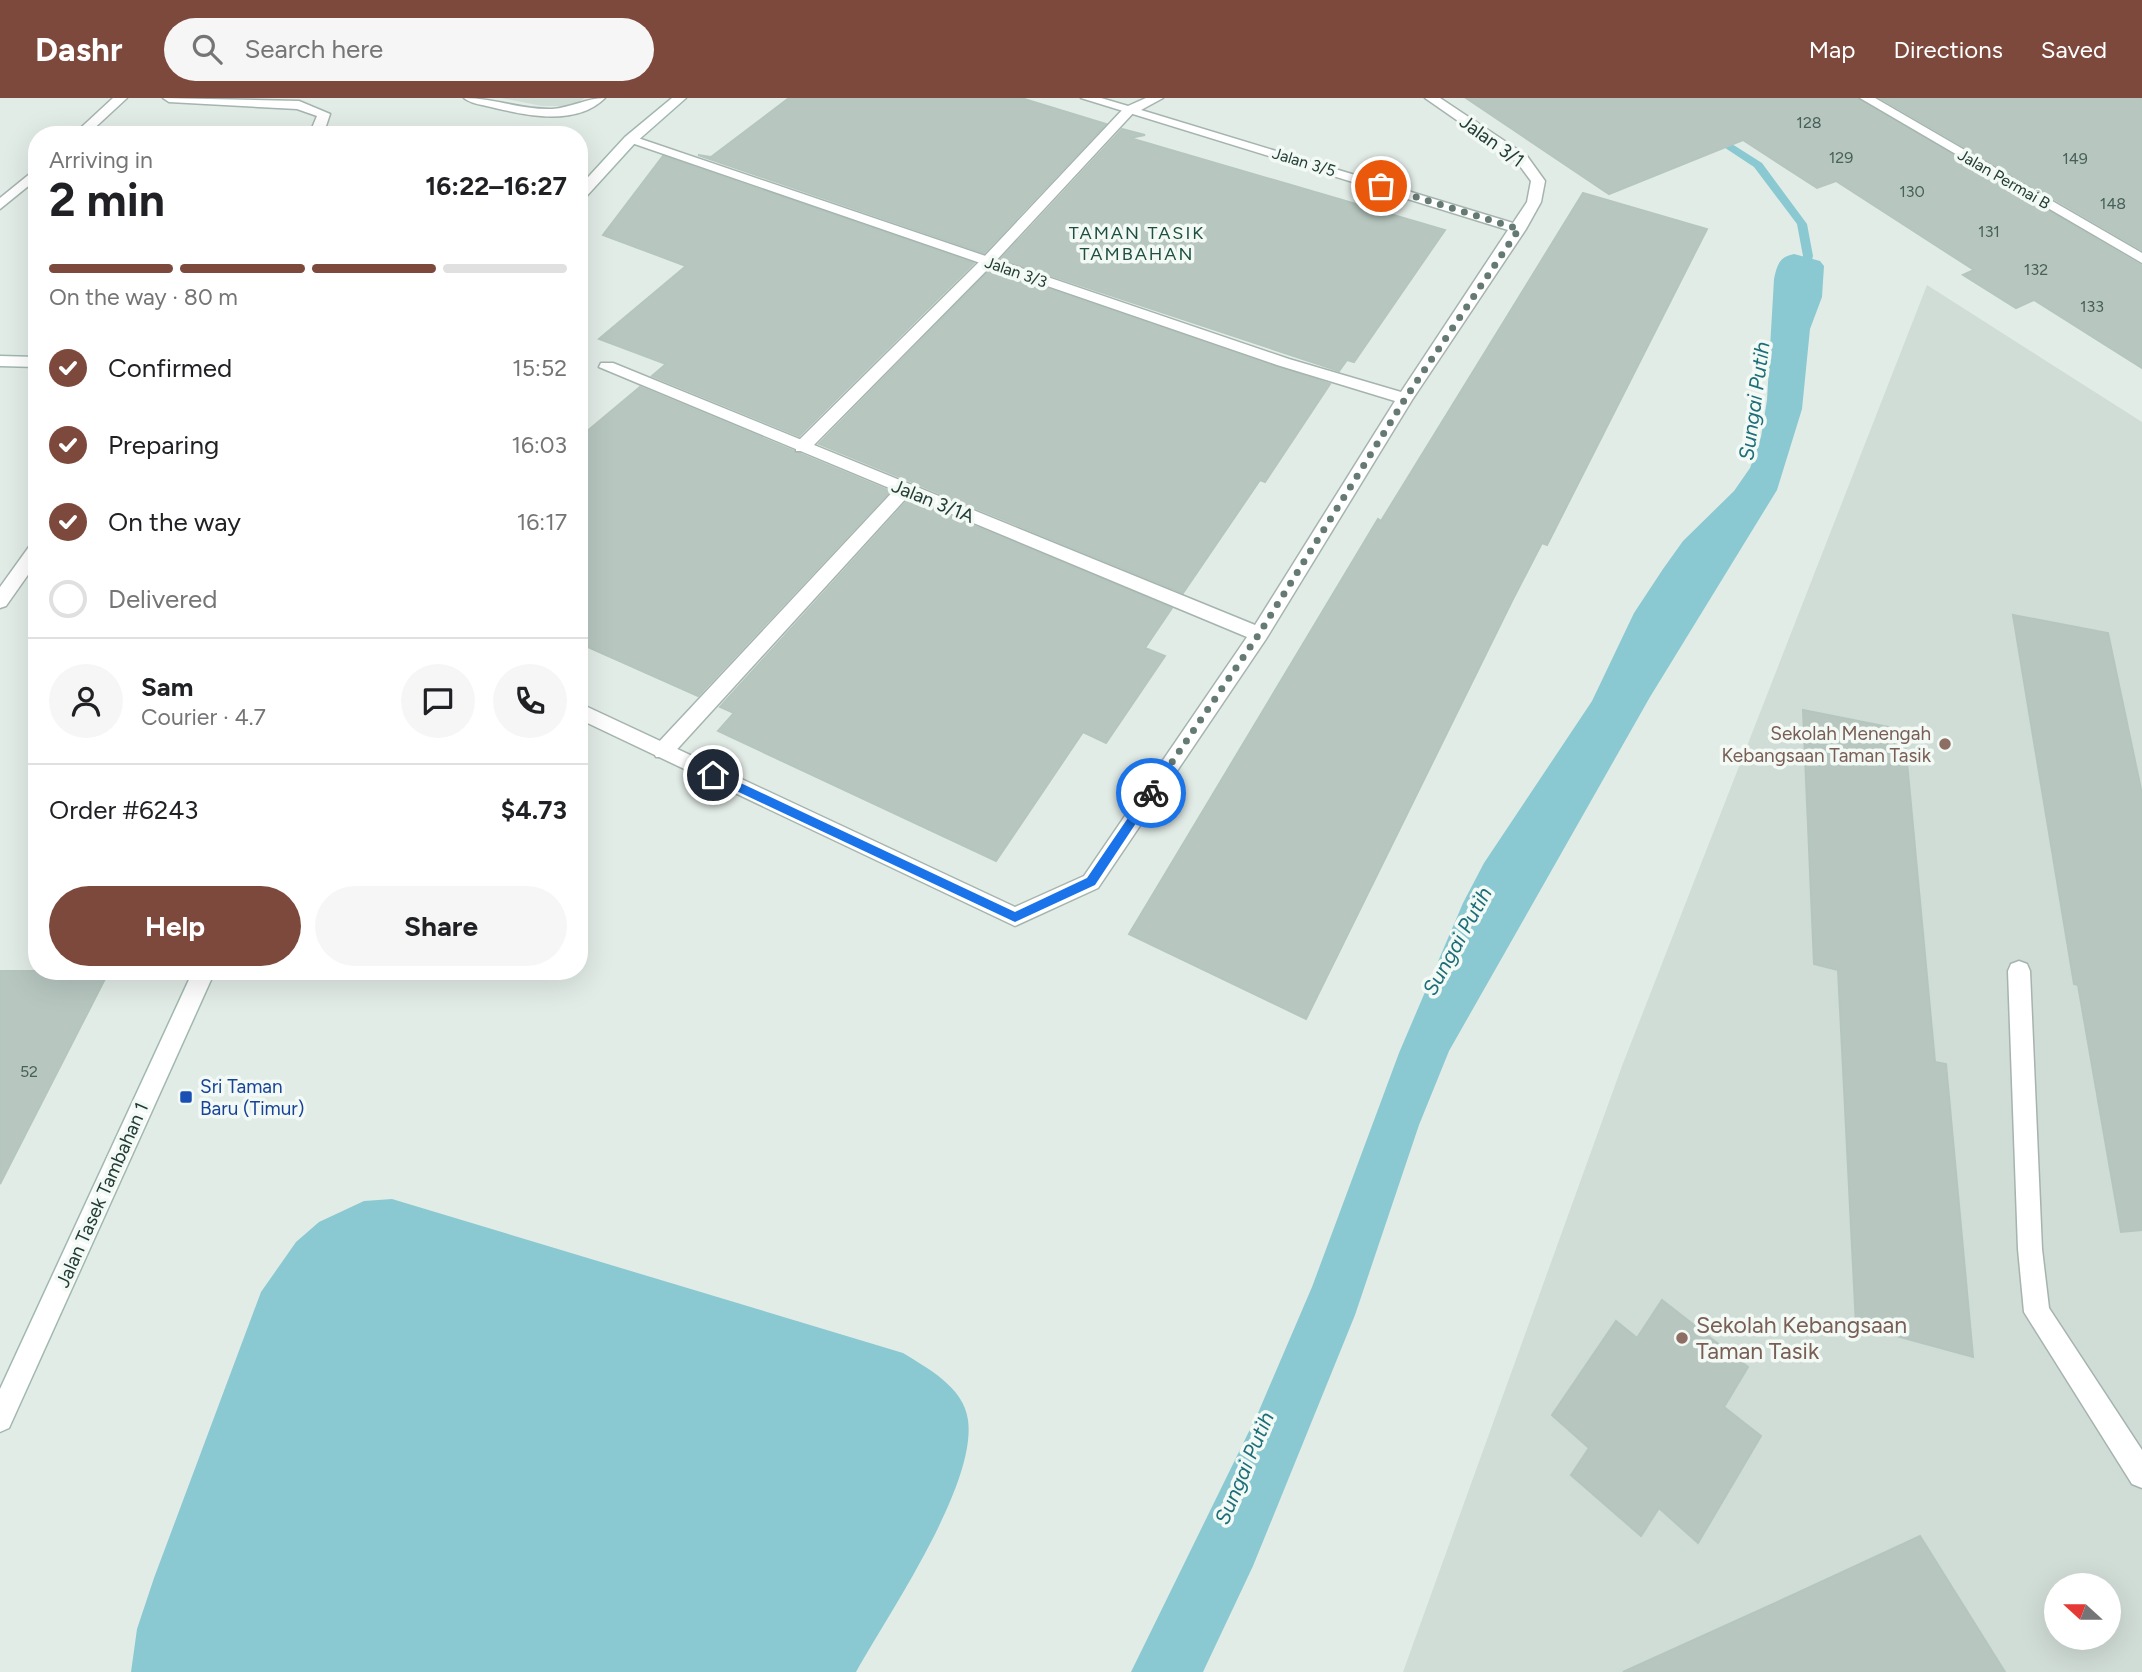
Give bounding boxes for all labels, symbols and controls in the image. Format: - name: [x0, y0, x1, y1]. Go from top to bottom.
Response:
- search box: [164, 18, 654, 81]
- text: Dashr: [35, 30, 122, 69]
- icon: search: [188, 30, 226, 68]
- text: Search here: [244, 33, 383, 65]
- text: Map: [1809, 35, 1855, 64]
- text: Directions: [1893, 35, 2003, 64]
- text: Saved: [2041, 35, 2107, 64]
- street label: Jalan 3/1: [1455, 110, 1529, 172]
- house number: 128: [1796, 113, 1822, 132]
- street label: Jalan 3/5: [1270, 143, 1338, 181]
- street label: Jalan Permai B: [1954, 145, 2054, 213]
- text: Arriving in: [49, 146, 153, 174]
- house number: 129: [1829, 148, 1853, 167]
- house number: 149: [2062, 149, 2088, 168]
- pin: [1351, 156, 1411, 216]
- icon: bag: [1362, 167, 1400, 205]
- text: 16:22–16:27: [425, 170, 567, 202]
- text: 2 min: [49, 172, 165, 228]
- house number: 130: [1899, 182, 1925, 201]
- house number: 148: [2100, 194, 2126, 213]
- district label: TAMAN TASIK TAMBAHAN: [1069, 222, 1205, 265]
- house number: 131: [1978, 222, 2000, 241]
- street label: Jalan 3/3: [982, 253, 1050, 291]
- house number: 132: [2024, 260, 2048, 279]
- text: On the way · 80 m: [49, 283, 238, 311]
- house number: 133: [2080, 297, 2104, 316]
- water label: Sungai Putih: [1733, 340, 1775, 462]
- icon: check: [49, 349, 87, 387]
- text: Confirmed: [108, 352, 232, 384]
- text: 15:52: [512, 354, 567, 382]
- icon: check: [49, 426, 87, 464]
- text: Preparing: [108, 429, 219, 461]
- text: 16:03: [511, 431, 567, 459]
- street label: Jalan 3/1A: [888, 474, 978, 528]
- icon: check: [49, 503, 87, 541]
- text: On the way: [108, 506, 241, 538]
- text: 16:17: [517, 508, 567, 536]
- text: Delivered: [108, 583, 217, 615]
- button: person: [49, 664, 123, 738]
- button: chat: [401, 664, 475, 738]
- button: phone: [493, 664, 567, 738]
- text: Sam: [141, 671, 193, 703]
- text: Courier · 4.7: [141, 703, 266, 731]
- place label: Sekolah Menengah Kebangsaan Taman Tasik: [1721, 722, 1932, 767]
- marker: Sekolah Menengah Kebangsaan Taman Tasik: [1937, 736, 1953, 752]
- pin: [683, 745, 743, 805]
- icon: home: [694, 756, 732, 794]
- courier: [1116, 758, 1186, 828]
- icon: bike: [1132, 774, 1170, 812]
- text: Order #6243: [49, 794, 199, 826]
- text: $4.73: [501, 794, 567, 826]
- water label: Sungai Putih: [1417, 882, 1497, 999]
- button: Help: [49, 886, 301, 966]
- button: Share: [315, 886, 567, 966]
- house number: 52: [20, 1062, 38, 1081]
- place label: Sri Taman Baru (Timur): [200, 1075, 304, 1120]
- marker: Sri Taman Baru (Timur): [178, 1089, 194, 1105]
- street label: Jalan Tasek Tambahan 1: [51, 1099, 153, 1291]
- place label: Sekolah Kebangsaan Taman Tasik: [1696, 1311, 1907, 1365]
- marker: Sekolah Kebangsaan Taman Tasik: [1674, 1330, 1690, 1346]
- water label: Sungai Putih: [1209, 1408, 1279, 1528]
- north arrow: [2044, 1573, 2121, 1650]
- map controls: [2044, 1573, 2121, 1650]

